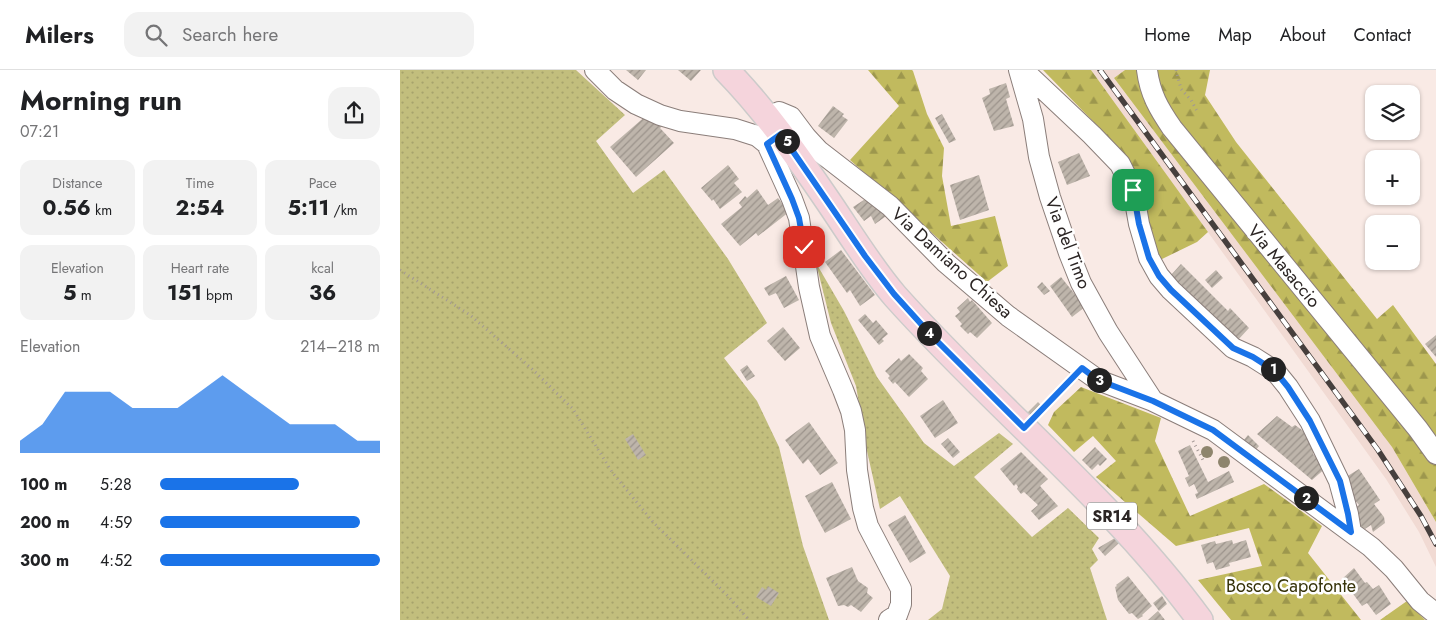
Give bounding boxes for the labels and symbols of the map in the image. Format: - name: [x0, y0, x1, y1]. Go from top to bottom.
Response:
- pin: 5: [774, 128, 800, 154]
- pin: [1112, 169, 1154, 211]
- street label: Via del Timo: [1039, 193, 1098, 293]
- street label: Via Damiano Chiesa: [886, 201, 1018, 325]
- street label: Via Masaccio: [1241, 219, 1327, 313]
- pin: [783, 226, 825, 268]
- pin: 4: [916, 320, 942, 346]
- pin: 1: [1260, 356, 1286, 382]
- pin: 3: [1086, 368, 1112, 392]
- pin: 2: [1294, 486, 1318, 510]
- road number: SR14: [1087, 502, 1137, 530]
- park label: Bosco Capofonte: [1226, 573, 1356, 599]

